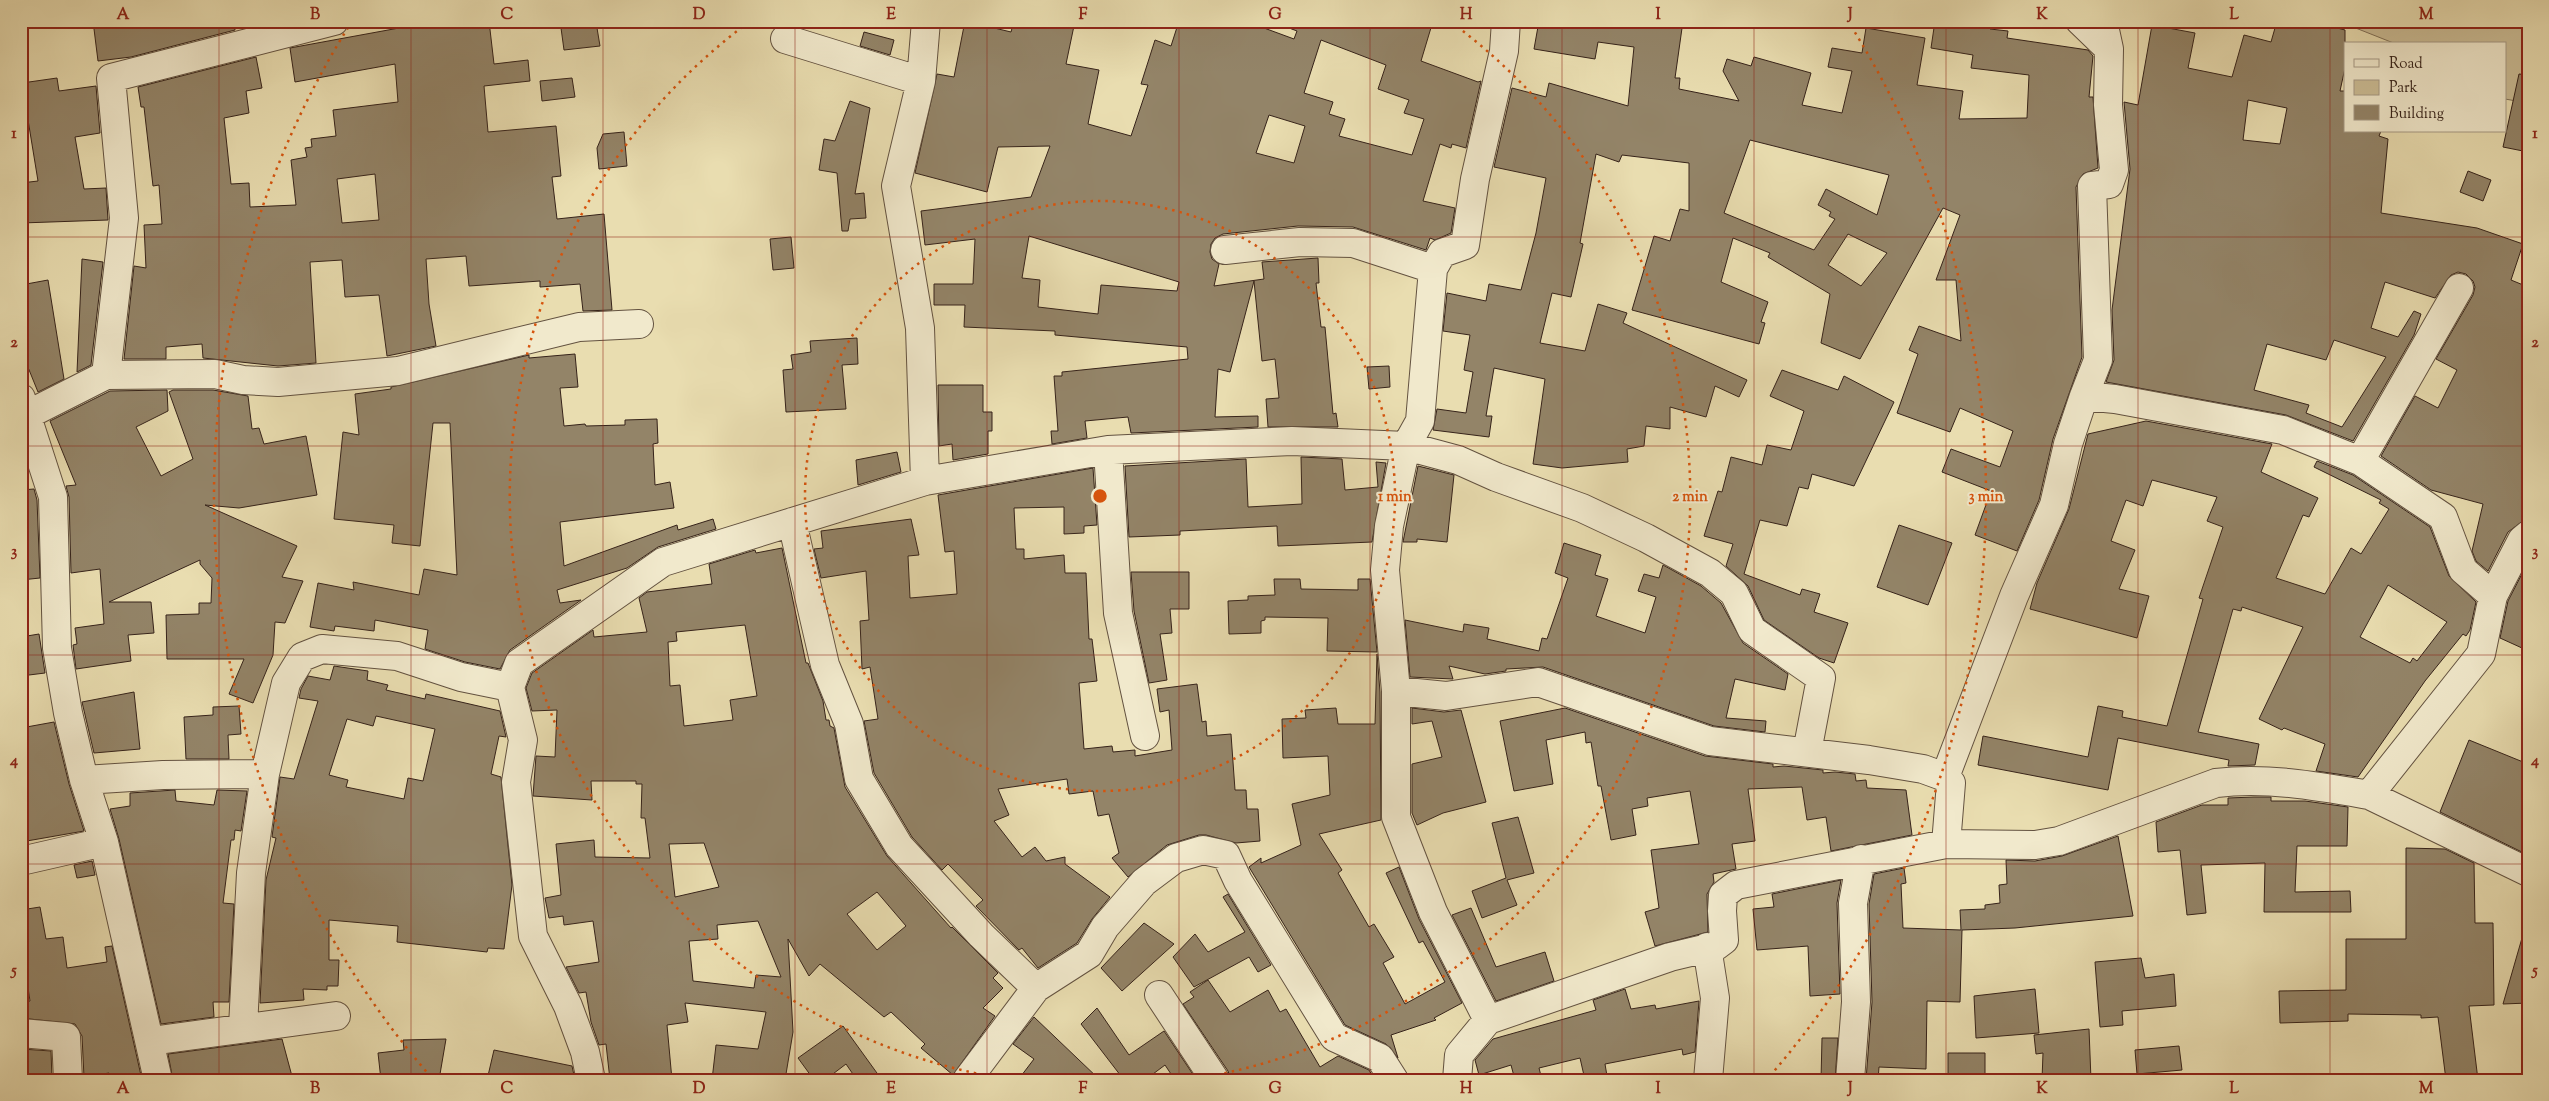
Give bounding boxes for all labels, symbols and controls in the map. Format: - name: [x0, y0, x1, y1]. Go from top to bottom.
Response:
- text: A: [117, 4, 130, 27]
- text: B: [310, 4, 320, 27]
- text: C: [501, 4, 514, 27]
- text: D: [693, 4, 706, 27]
- text: E: [886, 4, 896, 27]
- text: F: [1079, 4, 1088, 27]
- text: G: [1268, 4, 1282, 27]
- text: H: [1460, 4, 1473, 27]
- text: I: [1655, 4, 1661, 27]
- text: J: [1846, 4, 1853, 27]
- text: K: [2036, 4, 2048, 27]
- text: L: [2229, 4, 2239, 27]
- text: M: [2419, 4, 2434, 27]
- legend: [2344, 42, 2506, 132]
- text: Road: [2389, 54, 2423, 75]
- text: Park: [2389, 78, 2418, 99]
- text: Building: [2389, 104, 2444, 125]
- text: 1: [11, 123, 17, 146]
- text: 1: [2532, 123, 2538, 146]
- text: 2: [10, 332, 18, 355]
- text: 2: [2531, 332, 2539, 355]
- centre of rings: [1091, 487, 1109, 505]
- text: 1 min: [1378, 487, 1412, 508]
- text: 2 min: [1672, 487, 1708, 508]
- text: 3 min: [1969, 487, 2004, 508]
- text: 3: [11, 541, 18, 564]
- text: 3: [2532, 541, 2539, 564]
- text: 4: [9, 750, 18, 773]
- text: 4: [2530, 750, 2539, 773]
- text: 5: [9, 960, 17, 983]
- text: 5: [2530, 960, 2538, 983]
- text: A: [117, 1078, 130, 1101]
- text: B: [310, 1078, 320, 1101]
- text: C: [501, 1078, 514, 1101]
- text: D: [693, 1078, 706, 1101]
- text: E: [886, 1078, 896, 1101]
- text: F: [1079, 1078, 1088, 1101]
- text: G: [1268, 1078, 1282, 1101]
- text: H: [1460, 1078, 1473, 1101]
- text: I: [1655, 1078, 1661, 1101]
- text: J: [1846, 1078, 1853, 1101]
- text: K: [2036, 1078, 2048, 1101]
- text: L: [2229, 1078, 2239, 1101]
- text: M: [2419, 1078, 2434, 1101]

